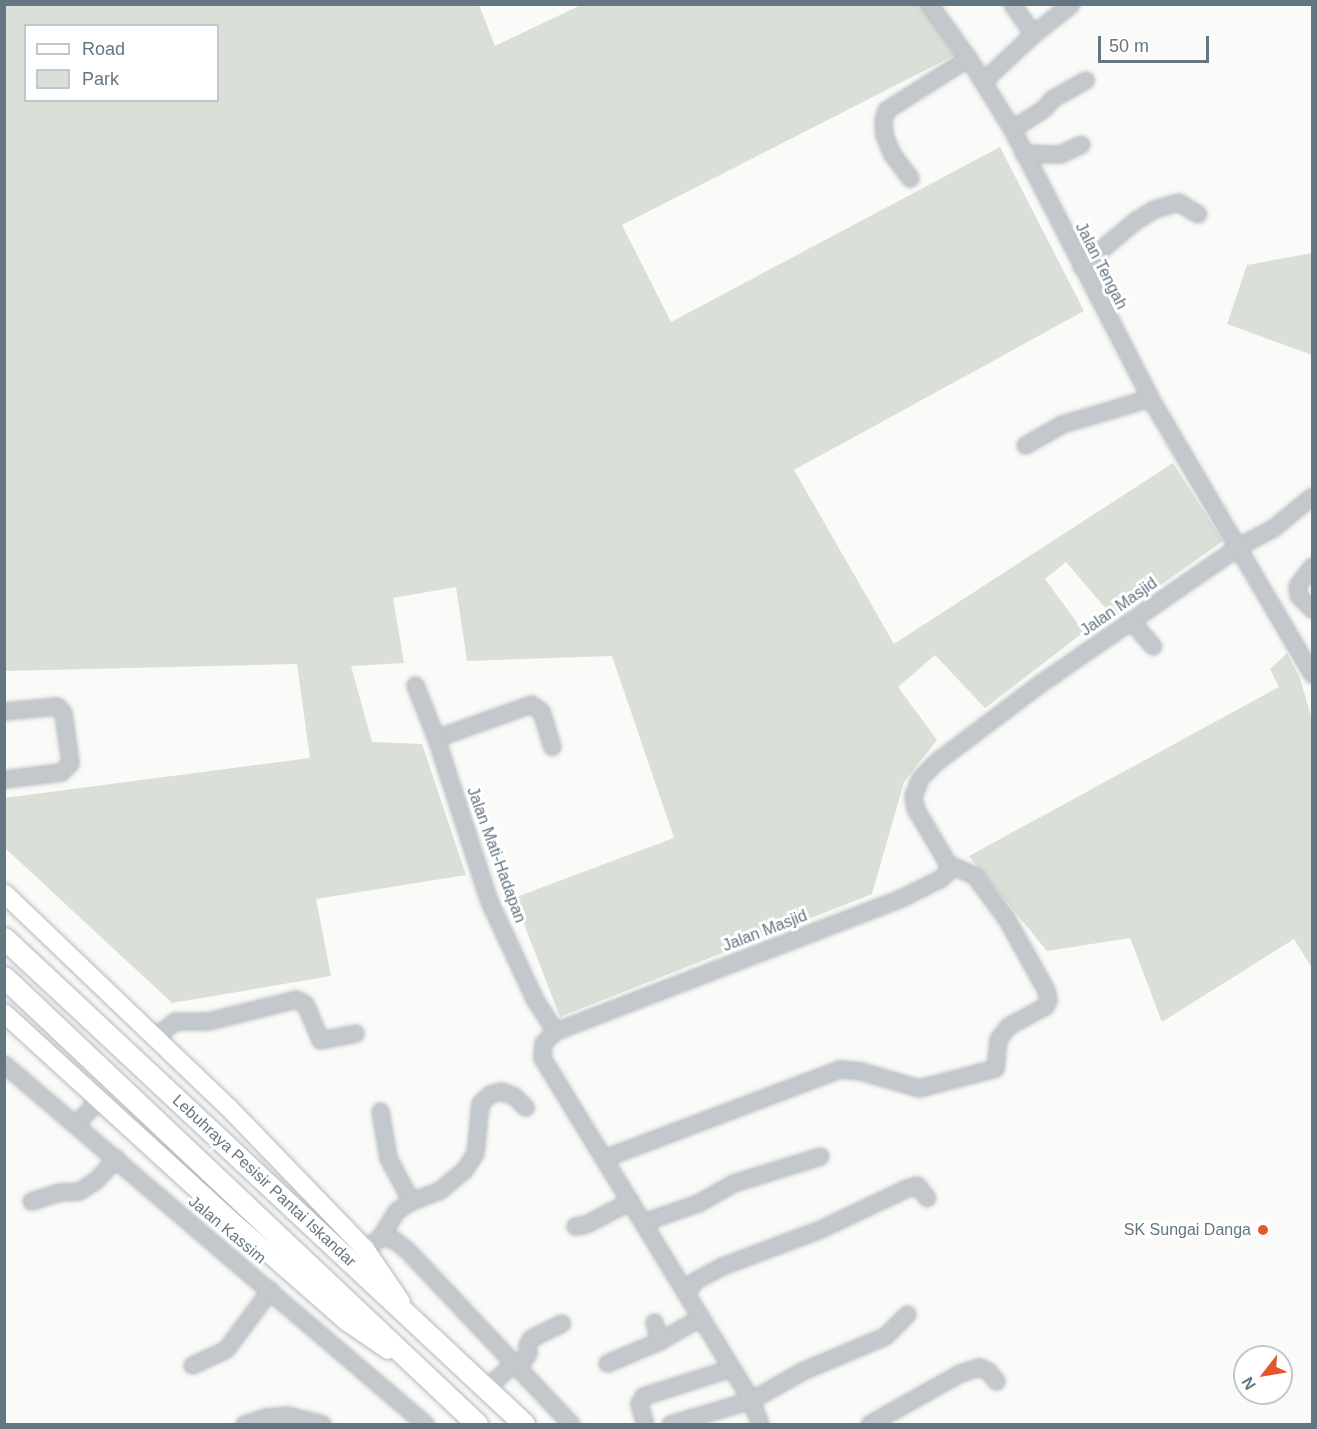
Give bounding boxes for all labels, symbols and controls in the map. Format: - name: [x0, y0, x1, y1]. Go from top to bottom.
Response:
- legend: [24, 24, 219, 102]
- scale bar: [1101, 24, 1212, 62]
- text: 50 m: [1109, 36, 1149, 56]
- text: Road: [82, 39, 125, 59]
- text: Park: [82, 69, 119, 89]
- street label: Jalan Tengah: [1071, 219, 1131, 313]
- street label: Jalan Masjid: [1077, 574, 1161, 640]
- street label: Jalan Mati-Hadapan: [462, 784, 530, 926]
- street label: Jalan Masjid: [720, 906, 810, 956]
- street label: Lebuhraya Pesisir Pantai Iskandar: [168, 1091, 360, 1271]
- street label: Jalan Kassim: [184, 1192, 270, 1268]
- place label: SK Sungai Danga: [1124, 1220, 1251, 1240]
- marker: SK Sungai Danga: [1256, 1223, 1270, 1237]
- north arrow: [1233, 1345, 1293, 1405]
- text: N: [1239, 1374, 1259, 1393]

